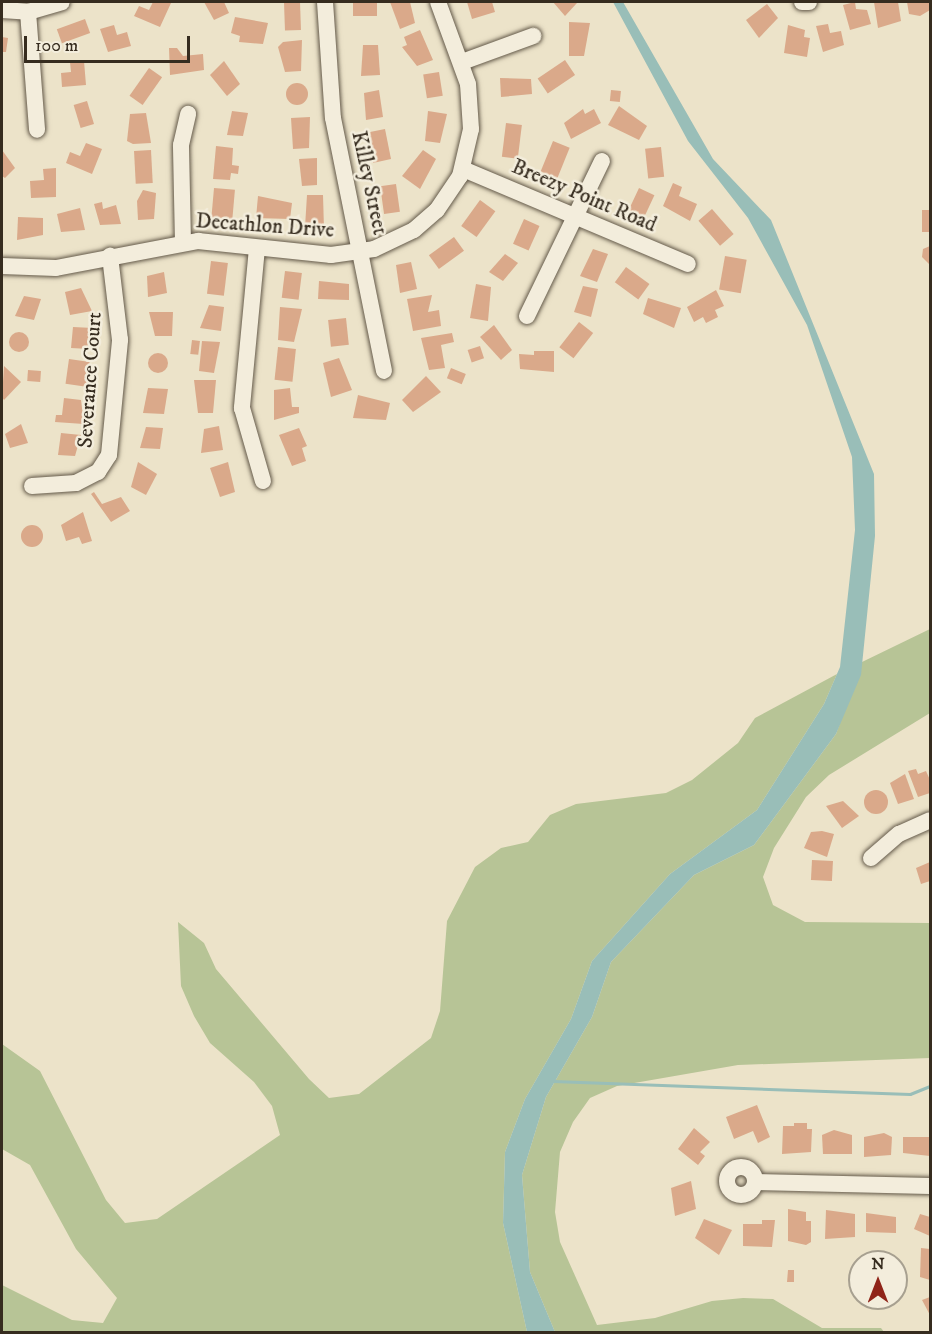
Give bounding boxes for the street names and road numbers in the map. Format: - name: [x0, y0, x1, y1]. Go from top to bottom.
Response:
- street label: Killey Street: [346, 129, 392, 237]
- street label: Breezy Point Road: [508, 154, 660, 238]
- street label: Decathlon Drive: [195, 209, 335, 243]
- street label: Severance Court: [73, 311, 107, 449]

